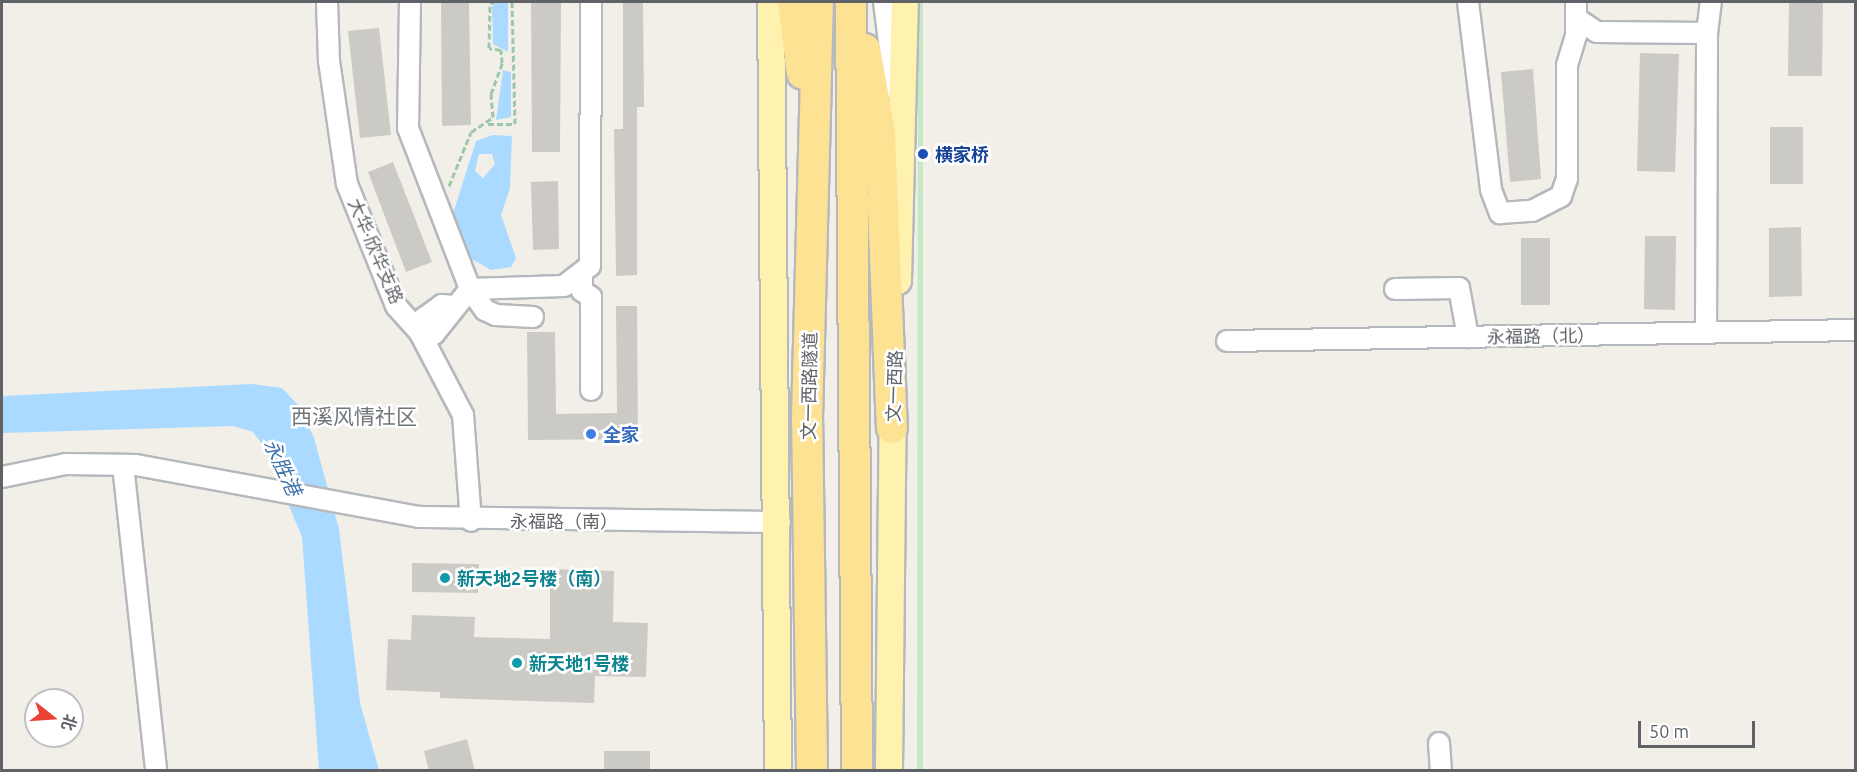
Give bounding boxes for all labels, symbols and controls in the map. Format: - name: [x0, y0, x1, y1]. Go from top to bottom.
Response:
- place label: 横家桥: [935, 143, 989, 165]
- marker: 横家桥: [916, 147, 930, 161]
- street label: 大华·欣华支路: [344, 195, 408, 307]
- street label: 永福路（北）: [1487, 324, 1595, 348]
- street label: 文一西路隧道: [797, 332, 821, 440]
- street label: 文一西路: [882, 350, 906, 422]
- district label: 西溪风情社区: [291, 403, 417, 429]
- place label: 全家: [603, 423, 639, 445]
- marker: 全家: [584, 427, 598, 441]
- water label: 永胜港: [259, 435, 307, 499]
- street label: 永福路（南）: [510, 510, 618, 532]
- place label: 新天地2号楼（南）: [457, 567, 611, 589]
- marker: 新天地2号楼（南）: [438, 571, 452, 585]
- place label: 新天地1号楼: [529, 652, 629, 674]
- marker: 新天地1号楼: [510, 656, 524, 670]
- north arrow: [24, 688, 84, 748]
- scale bar: [1641, 709, 1758, 747]
- text: 北: [58, 712, 80, 733]
- text: 50 m: [1649, 721, 1689, 741]

